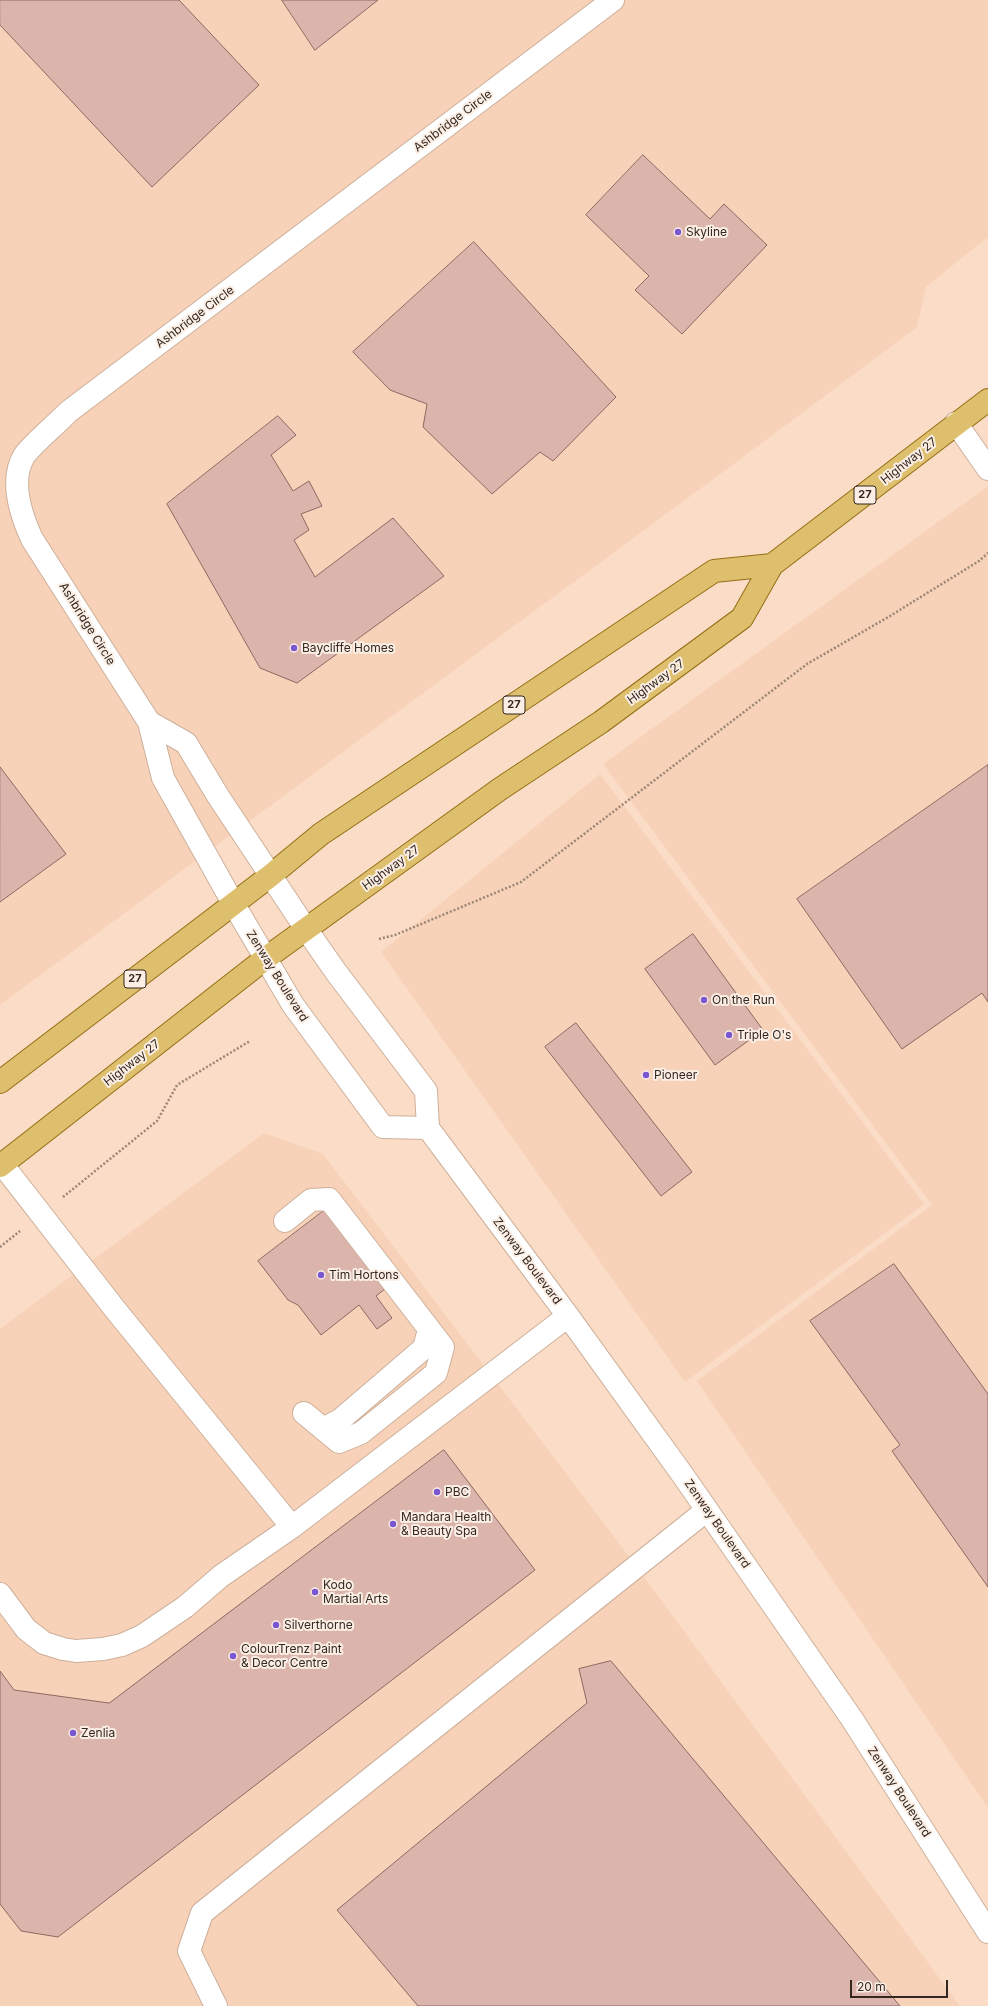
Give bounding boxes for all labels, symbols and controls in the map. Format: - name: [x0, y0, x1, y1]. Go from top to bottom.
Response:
- street label: Ashbridge Circle: [411, 87, 495, 155]
- place label: Skyline: [686, 225, 727, 239]
- marker: Skyline: [673, 227, 683, 237]
- street label: Ashbridge Circle: [153, 283, 237, 351]
- street label: Highway 27: [878, 435, 940, 487]
- road number: 27: [854, 486, 876, 504]
- street label: Ashbridge Circle: [56, 580, 118, 668]
- place label: Baycliffe Homes: [302, 641, 394, 655]
- marker: Baycliffe Homes: [289, 643, 299, 653]
- street label: Highway 27: [625, 657, 687, 707]
- road number: 27: [503, 696, 525, 714]
- street label: Highway 27: [360, 843, 422, 893]
- street label: Zenway Boulevard: [243, 928, 311, 1024]
- road number: 27: [124, 970, 146, 988]
- place label: On the Run: [712, 993, 775, 1007]
- marker: On the Run: [699, 995, 709, 1005]
- place label: Triple O's: [737, 1028, 791, 1042]
- marker: Triple O's: [724, 1030, 734, 1040]
- street label: Highway 27: [101, 1037, 163, 1089]
- place label: Pioneer: [654, 1068, 697, 1082]
- marker: Pioneer: [641, 1070, 651, 1080]
- street label: Zenway Boulevard: [490, 1215, 564, 1307]
- place label: Tim Hortons: [329, 1268, 399, 1282]
- marker: Tim Hortons: [316, 1270, 326, 1280]
- street label: Zenway Boulevard: [681, 1477, 753, 1571]
- place label: PBC: [445, 1485, 469, 1499]
- marker: PBC: [432, 1487, 442, 1497]
- place label: Mandara Health & Beauty Spa: [401, 1510, 491, 1538]
- marker: Mandara Health & Beauty Spa: [388, 1519, 398, 1529]
- place label: Kodo Martial Arts: [323, 1578, 388, 1606]
- marker: Kodo Martial Arts: [310, 1587, 320, 1597]
- place label: Silverthorne: [284, 1618, 353, 1632]
- marker: Silverthorne: [271, 1620, 281, 1630]
- place label: ColourTrenz Paint & Decor Centre: [241, 1642, 342, 1670]
- marker: ColourTrenz Paint & Decor Centre: [228, 1651, 238, 1661]
- place label: Zenlia: [81, 1726, 115, 1740]
- marker: Zenlia: [68, 1728, 78, 1738]
- street label: Zenway Boulevard: [864, 1744, 934, 1840]
- scale bar: [852, 1972, 950, 1998]
- text: 20 m: [857, 1979, 886, 1994]

